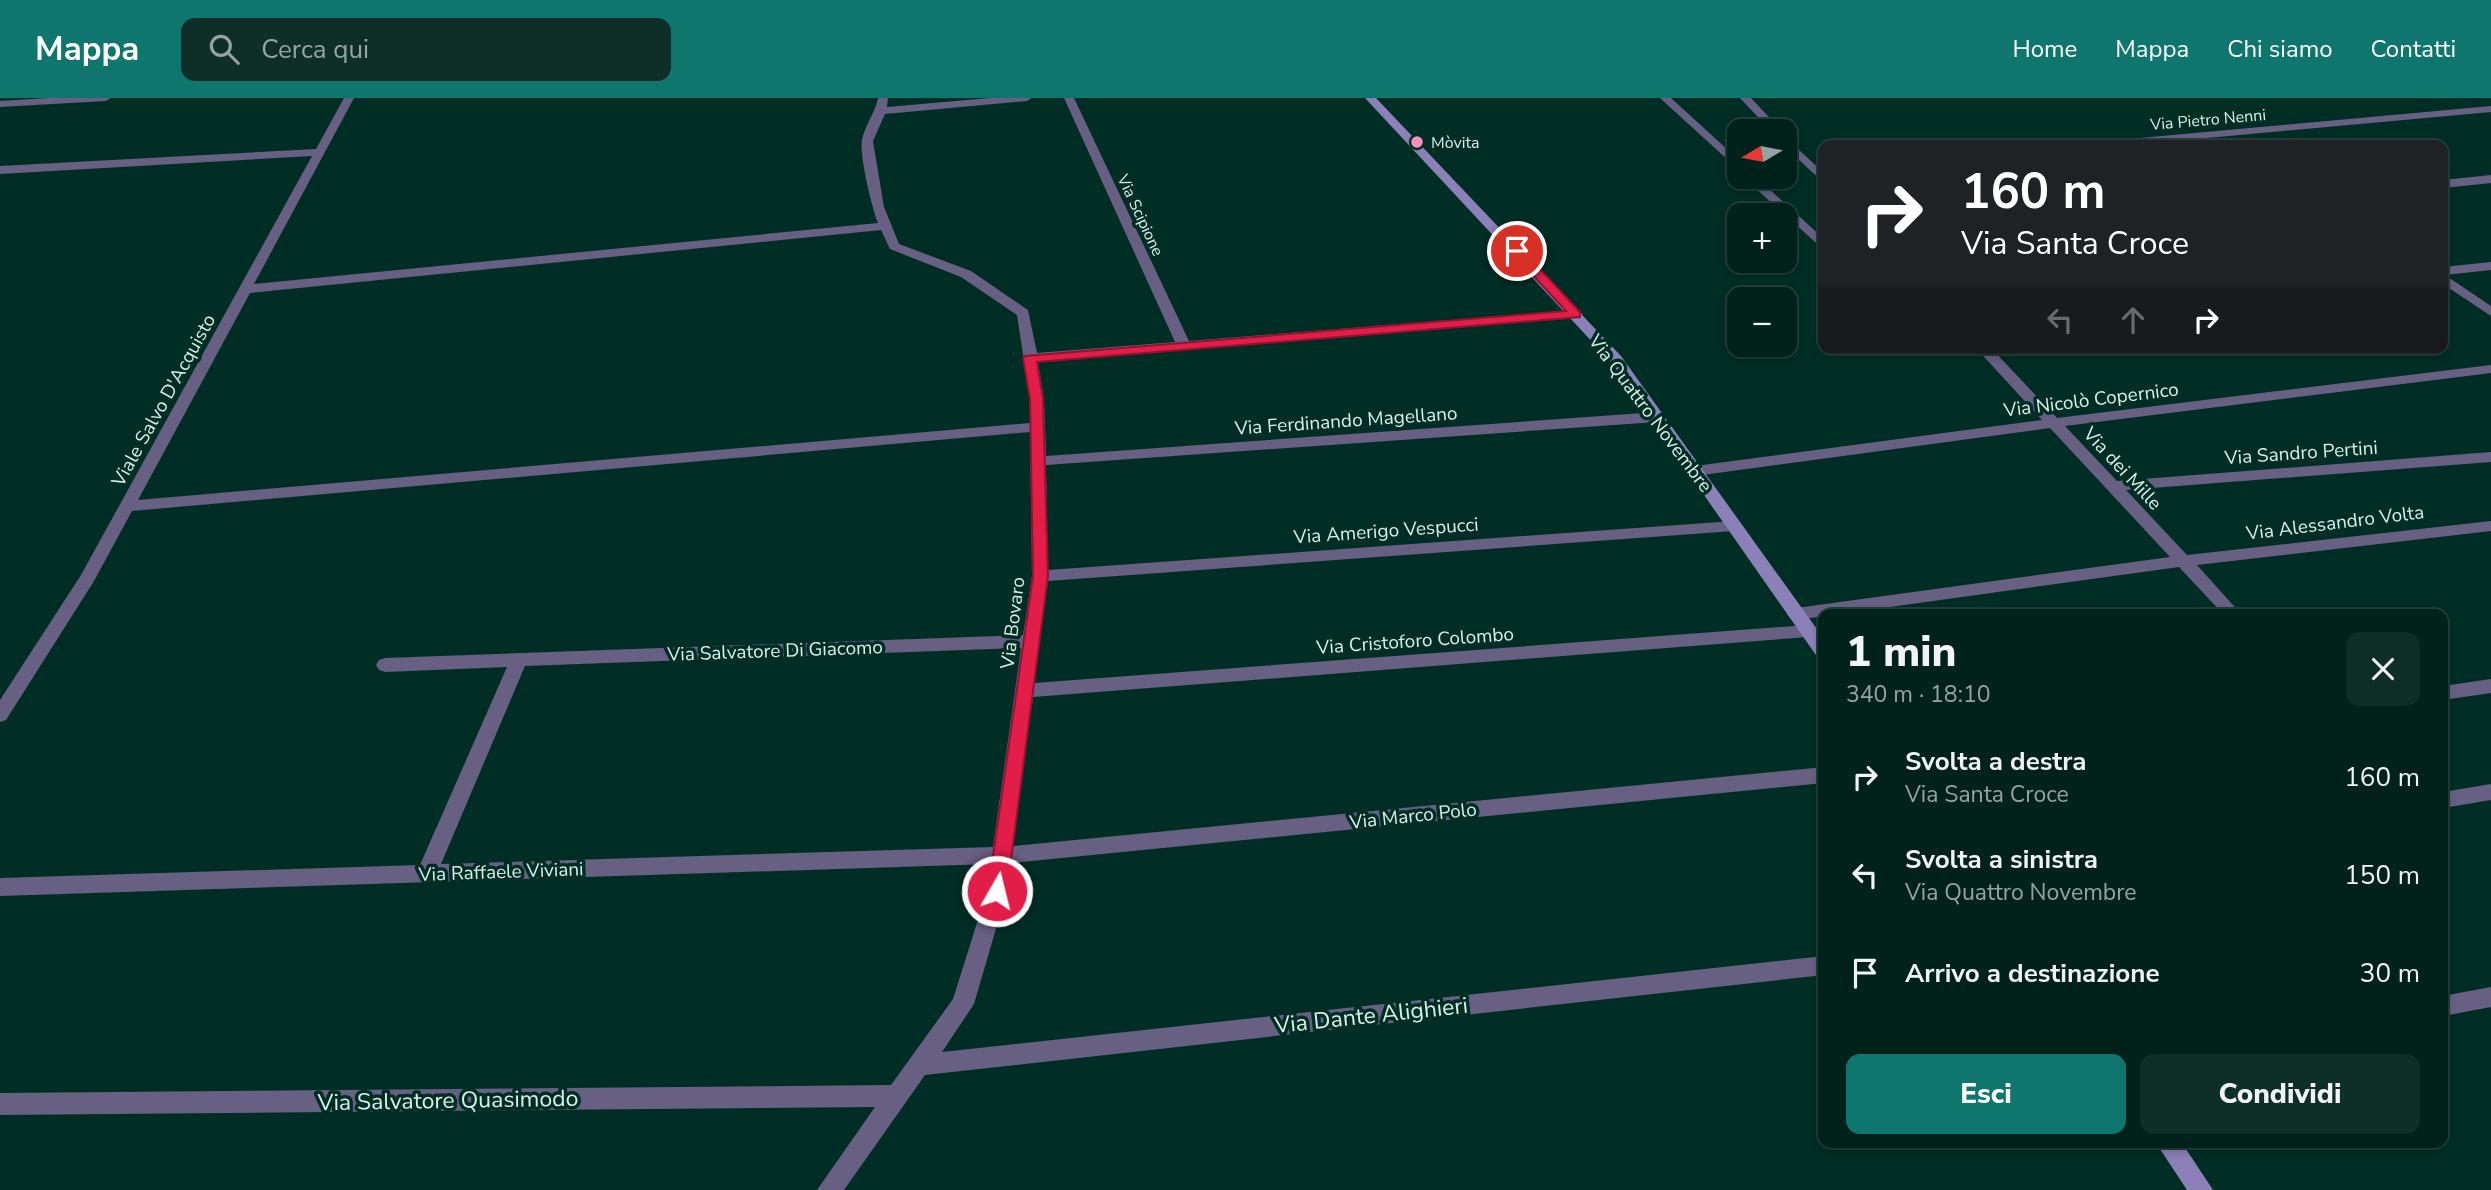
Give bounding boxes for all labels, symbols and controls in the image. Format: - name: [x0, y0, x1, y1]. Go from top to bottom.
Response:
- search box: [181, 18, 671, 81]
- text: Mappa: [35, 27, 139, 72]
- icon: search: [205, 30, 243, 68]
- text: Cerca qui: [261, 32, 369, 67]
- text: Home: [2012, 33, 2077, 65]
- text: Mappa: [2115, 33, 2189, 65]
- text: Chi siamo: [2227, 33, 2333, 65]
- text: Contatti: [2371, 33, 2456, 65]
- street label: Via Pietro Nenni: [2148, 104, 2267, 136]
- north arrow: [1727, 119, 1797, 189]
- map controls: [1727, 119, 1797, 357]
- place label: Mòvita: [1431, 132, 1480, 154]
- marker: Mòvita: [1409, 134, 1425, 150]
- text: 160 m: [1961, 158, 2105, 225]
- icon: right: [1846, 168, 1937, 259]
- street label: Via Scipione: [1111, 170, 1169, 260]
- button: +: [1727, 203, 1797, 273]
- pin: [1487, 221, 1547, 281]
- text: Via Santa Croce: [1961, 222, 2189, 265]
- icon: arrive: [1498, 232, 1536, 270]
- button: −: [1727, 287, 1797, 357]
- icon: left: [2041, 301, 2079, 339]
- icon: ahead: [2114, 301, 2152, 339]
- icon: right: [2187, 301, 2225, 339]
- street label: Viale Salvo D'Acquisto: [105, 310, 222, 492]
- street label: Via Quattro Novembre: [1582, 329, 1718, 498]
- street label: Via Nicolò Copernico: [2001, 376, 2180, 424]
- street label: Via Ferdinando Magellano: [1233, 400, 1458, 442]
- street label: Via dei Mille: [2076, 421, 2168, 516]
- street label: Via Sandro Pertini: [2223, 435, 2379, 471]
- street label: Via Alessandro Volta: [2244, 499, 2426, 547]
- street label: Via Amerigo Vespucci: [1292, 512, 1479, 550]
- street label: Via Bovaro: [994, 576, 1032, 672]
- street label: Via Cristoforo Colombo: [1314, 621, 1515, 661]
- text: 1 min: [1846, 624, 1956, 681]
- button: close: [2346, 632, 2420, 706]
- street label: Via Salvatore Di Giacomo: [666, 634, 883, 668]
- text: 340 m · 18:10: [1846, 679, 1991, 710]
- text: Svolta a destra: [1905, 744, 2087, 779]
- icon: right: [1846, 758, 1884, 796]
- text: 160 m: [2344, 760, 2420, 795]
- text: Via Santa Croce: [1905, 779, 2069, 810]
- street label: Via Marco Polo: [1347, 796, 1478, 836]
- text: Svolta a sinistra: [1905, 842, 2098, 877]
- position arrow: [960, 854, 1034, 928]
- street label: Via Raffaele Viviani: [417, 856, 584, 888]
- icon: left: [1846, 856, 1884, 894]
- text: 150 m: [2344, 858, 2420, 893]
- text: Via Quattro Novembre: [1905, 877, 2137, 908]
- icon: arrive: [1846, 954, 1884, 992]
- text: Arrivo a destinazione: [1905, 956, 2160, 991]
- text: 30 m: [2360, 956, 2420, 991]
- street label: Via Dante Alighieri: [1272, 990, 1469, 1041]
- button: Esci: [1846, 1054, 2126, 1134]
- button: Condividi: [2140, 1054, 2420, 1134]
- street label: Via Salvatore Quasimodo: [316, 1083, 579, 1118]

